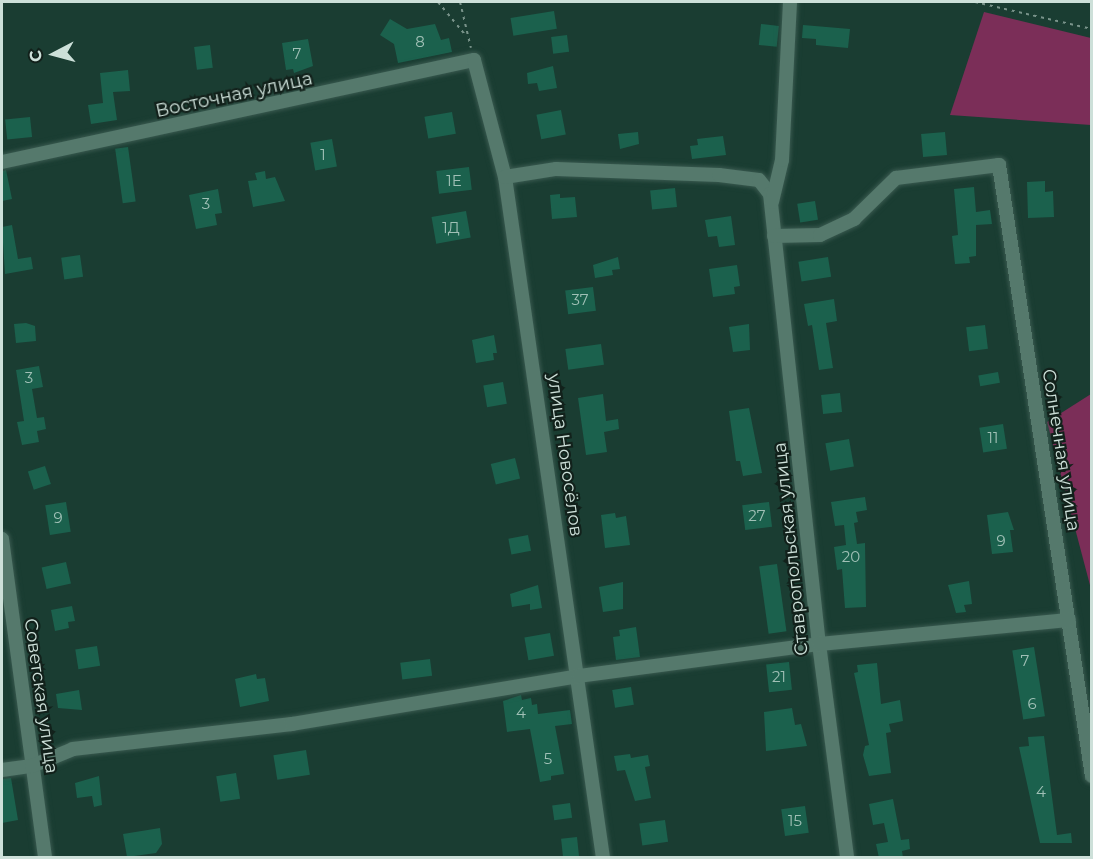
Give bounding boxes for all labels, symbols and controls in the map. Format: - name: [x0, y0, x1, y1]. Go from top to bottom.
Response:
- north arrow: [24, 24, 84, 84]
- house number: 8: [415, 33, 425, 51]
- house number: 7: [293, 45, 301, 63]
- text: С: [26, 49, 46, 63]
- street label: Восточная улица: [154, 68, 314, 122]
- house number: 1: [320, 146, 326, 164]
- house number: 1Е: [446, 172, 462, 190]
- house number: 3: [202, 195, 210, 213]
- house number: 1Д: [442, 219, 460, 237]
- house number: 37: [571, 291, 589, 309]
- street label: Солнечная улица: [1038, 367, 1084, 533]
- house number: 3: [25, 369, 33, 387]
- street label: улица Новосёлов: [543, 372, 587, 538]
- house number: 11: [988, 429, 998, 447]
- street label: Ставропольская улица: [769, 441, 813, 657]
- house number: 27: [748, 507, 766, 525]
- house number: 9: [53, 509, 63, 527]
- house number: 9: [996, 532, 1006, 550]
- house number: 20: [842, 548, 860, 566]
- street label: Советская улица: [19, 617, 63, 775]
- house number: 7: [1021, 652, 1029, 670]
- house number: 21: [772, 668, 786, 686]
- house number: 6: [1027, 695, 1037, 713]
- house number: 4: [516, 704, 526, 722]
- house number: 5: [544, 750, 552, 768]
- house number: 4: [1036, 783, 1046, 801]
- house number: 15: [788, 812, 802, 830]

